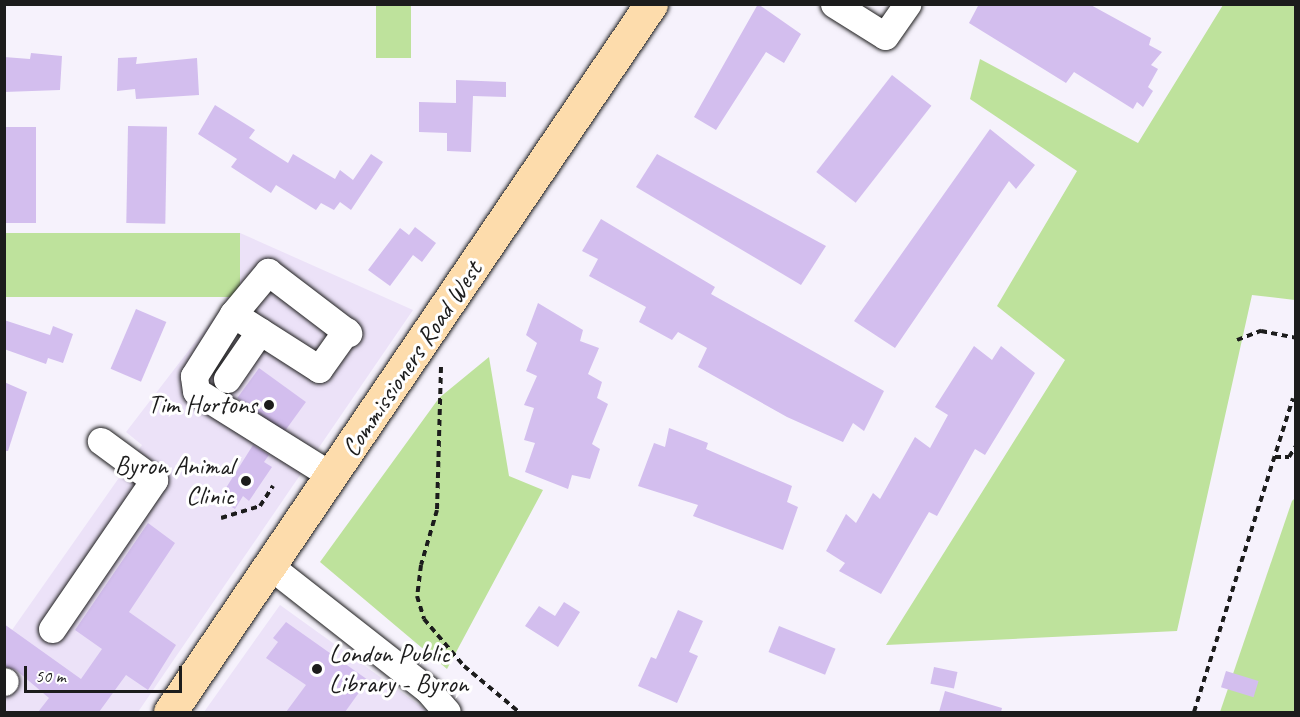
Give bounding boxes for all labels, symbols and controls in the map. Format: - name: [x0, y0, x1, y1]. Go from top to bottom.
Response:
- street label: Commissioners Road West: [335, 256, 489, 462]
- place label: Tim Hortons: [148, 389, 257, 421]
- marker: Tim Hortons: [262, 398, 276, 412]
- place label: Byron Animal Clinic: [115, 450, 234, 512]
- marker: Byron Animal Clinic: [239, 474, 253, 488]
- place label: London Public Library - Byron: [329, 638, 468, 700]
- scale bar: [27, 654, 184, 692]
- marker: London Public Library - Byron: [310, 662, 324, 676]
- text: 50 m: [35, 665, 66, 687]

